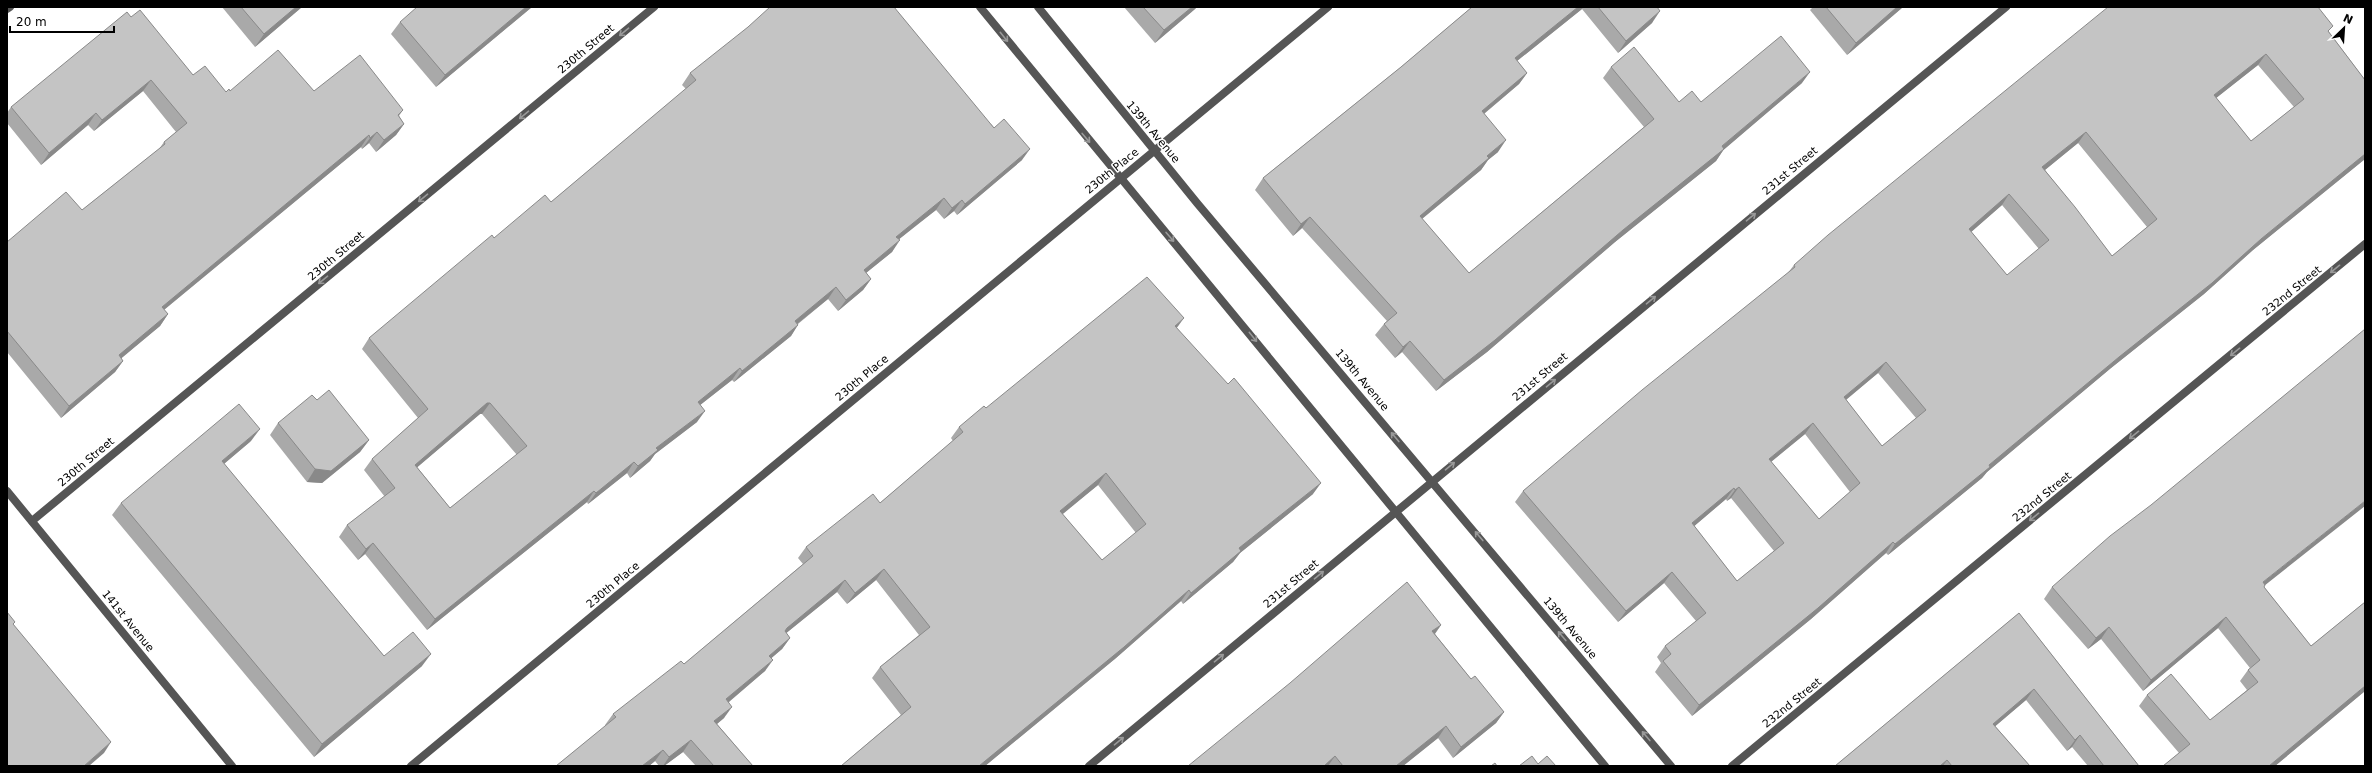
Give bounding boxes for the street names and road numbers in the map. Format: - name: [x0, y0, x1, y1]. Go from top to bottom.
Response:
- street label: 230th Street: [555, 21, 617, 76]
- street label: 139th Avenue: [1123, 98, 1183, 166]
- street label: 231st Street: [1760, 144, 1821, 198]
- street label: 230th Place: [1083, 145, 1142, 197]
- street label: 230th Street: [305, 228, 367, 283]
- street label: 232nd Street: [2260, 263, 2325, 319]
- street label: 139th Avenue: [1332, 346, 1392, 414]
- street label: 231st Street: [1510, 350, 1571, 404]
- street label: 230th Place: [833, 352, 891, 404]
- street label: 230th Street: [55, 434, 117, 489]
- street label: 232nd Street: [2010, 469, 2075, 525]
- street label: 231st Street: [1261, 557, 1322, 611]
- street label: 230th Place: [584, 559, 642, 611]
- street label: 141st Avenue: [99, 588, 157, 655]
- street label: 139th Avenue: [1540, 594, 1600, 662]
- street label: 232nd Street: [1760, 675, 1825, 731]

